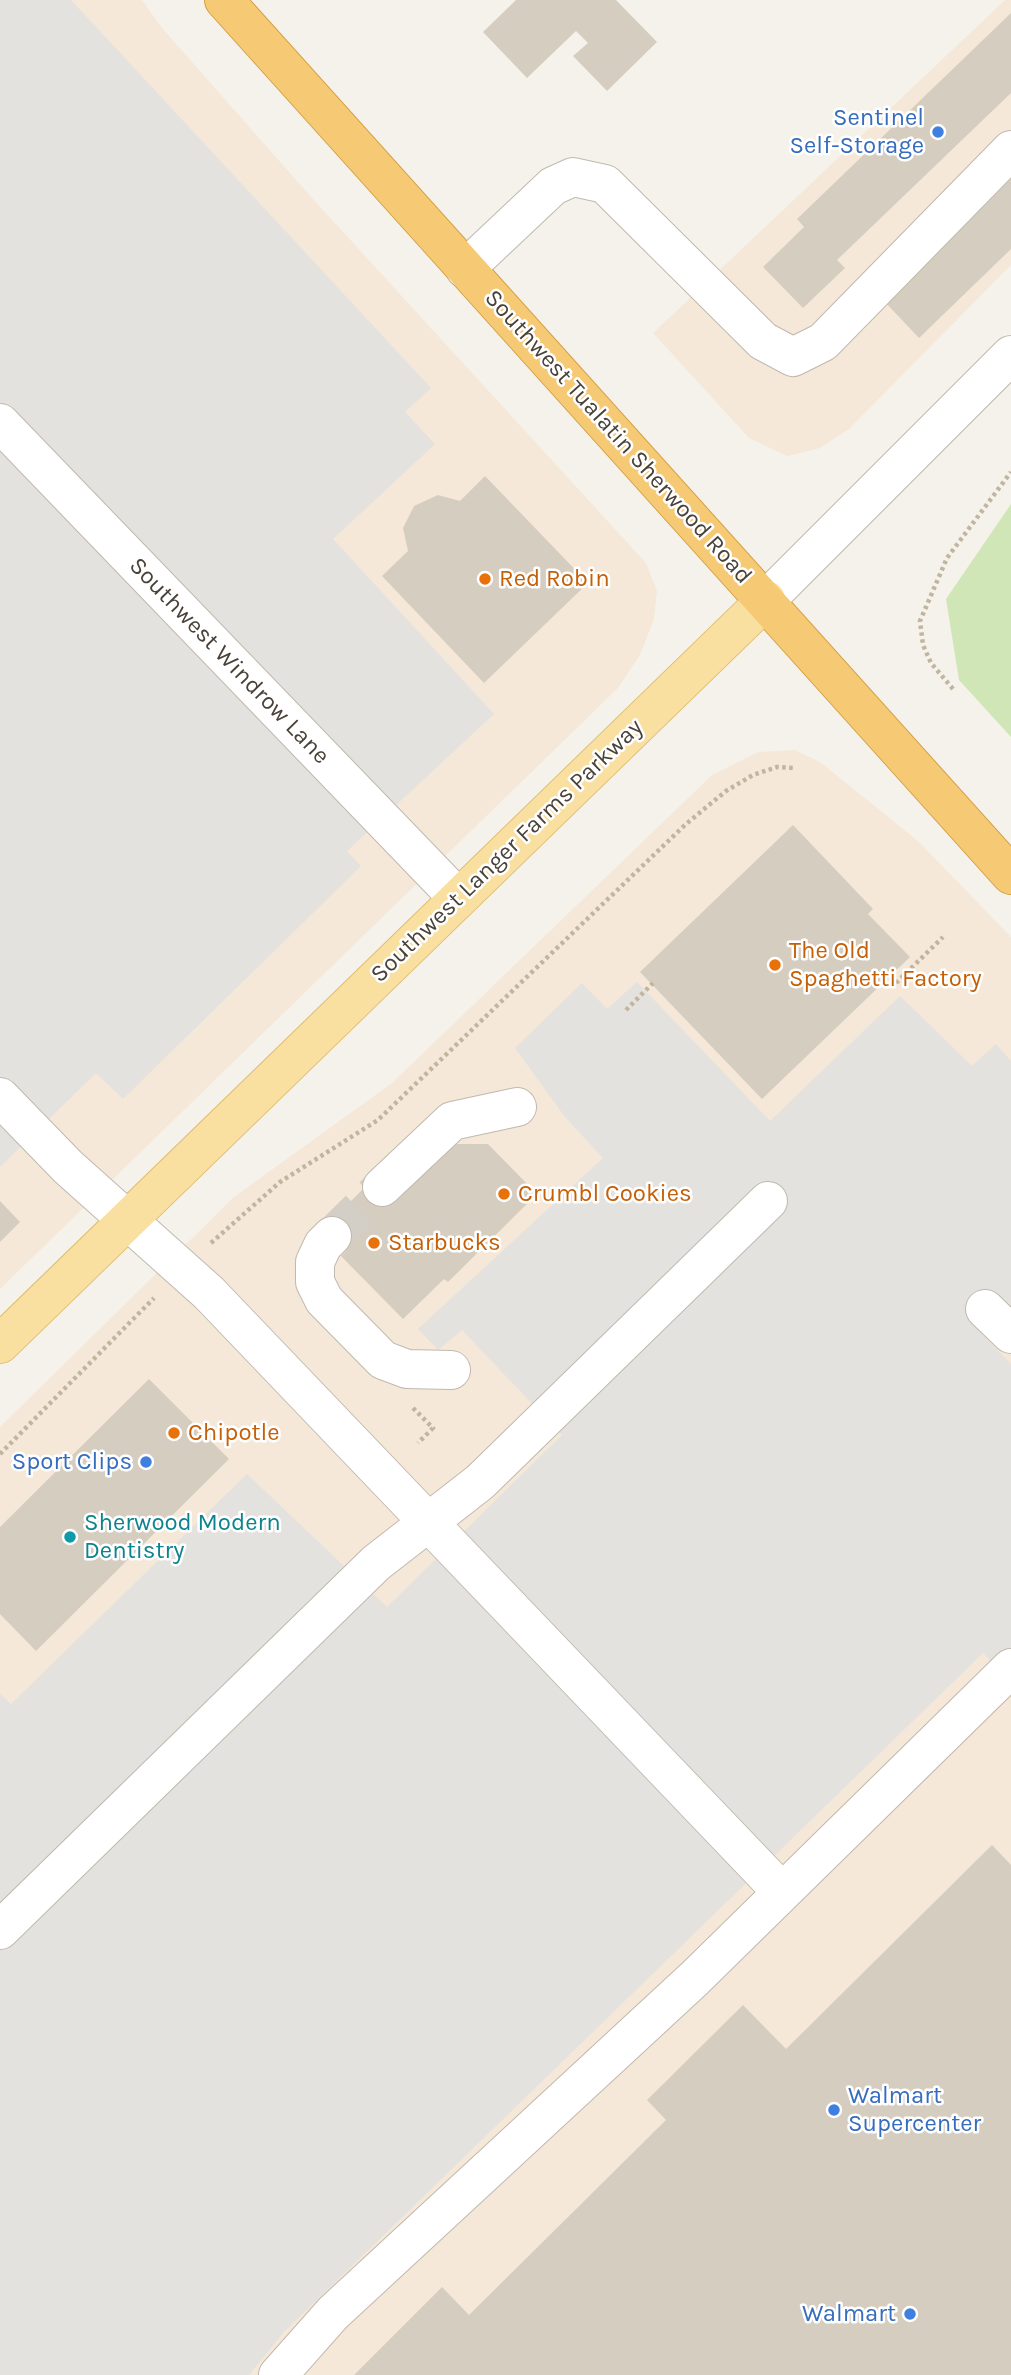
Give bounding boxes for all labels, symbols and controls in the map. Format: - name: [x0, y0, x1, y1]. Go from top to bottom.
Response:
- place label: Sentinel Self-Storage: [789, 104, 924, 160]
- marker: Sentinel Self-Storage: [930, 124, 946, 140]
- street label: Southwest Tualatin Sherwood Road: [478, 284, 758, 590]
- street label: Southwest Windrow Lane: [123, 552, 335, 770]
- place label: Red Robin: [499, 565, 610, 593]
- marker: Red Robin: [477, 571, 493, 587]
- street label: Southwest Langer Farms Parkway: [365, 713, 649, 989]
- place label: The Old Spaghetti Factory: [789, 937, 982, 993]
- marker: The Old Spaghetti Factory: [767, 957, 783, 973]
- place label: Crumbl Cookies: [518, 1180, 692, 1208]
- marker: Crumbl Cookies: [496, 1186, 512, 1202]
- place label: Starbucks: [388, 1229, 501, 1257]
- marker: Starbucks: [366, 1235, 382, 1251]
- place label: Chipotle: [188, 1419, 280, 1447]
- marker: Chipotle: [166, 1425, 182, 1441]
- place label: Sport Clips: [12, 1448, 132, 1476]
- marker: Sport Clips: [138, 1454, 154, 1470]
- place label: Sherwood Modern Dentistry: [84, 1509, 281, 1565]
- marker: Sherwood Modern Dentistry: [62, 1529, 78, 1545]
- place label: Walmart Supercenter: [848, 2082, 981, 2138]
- marker: Walmart Supercenter: [826, 2102, 842, 2118]
- place label: Walmart: [802, 2300, 896, 2328]
- marker: Walmart: [902, 2306, 918, 2322]

